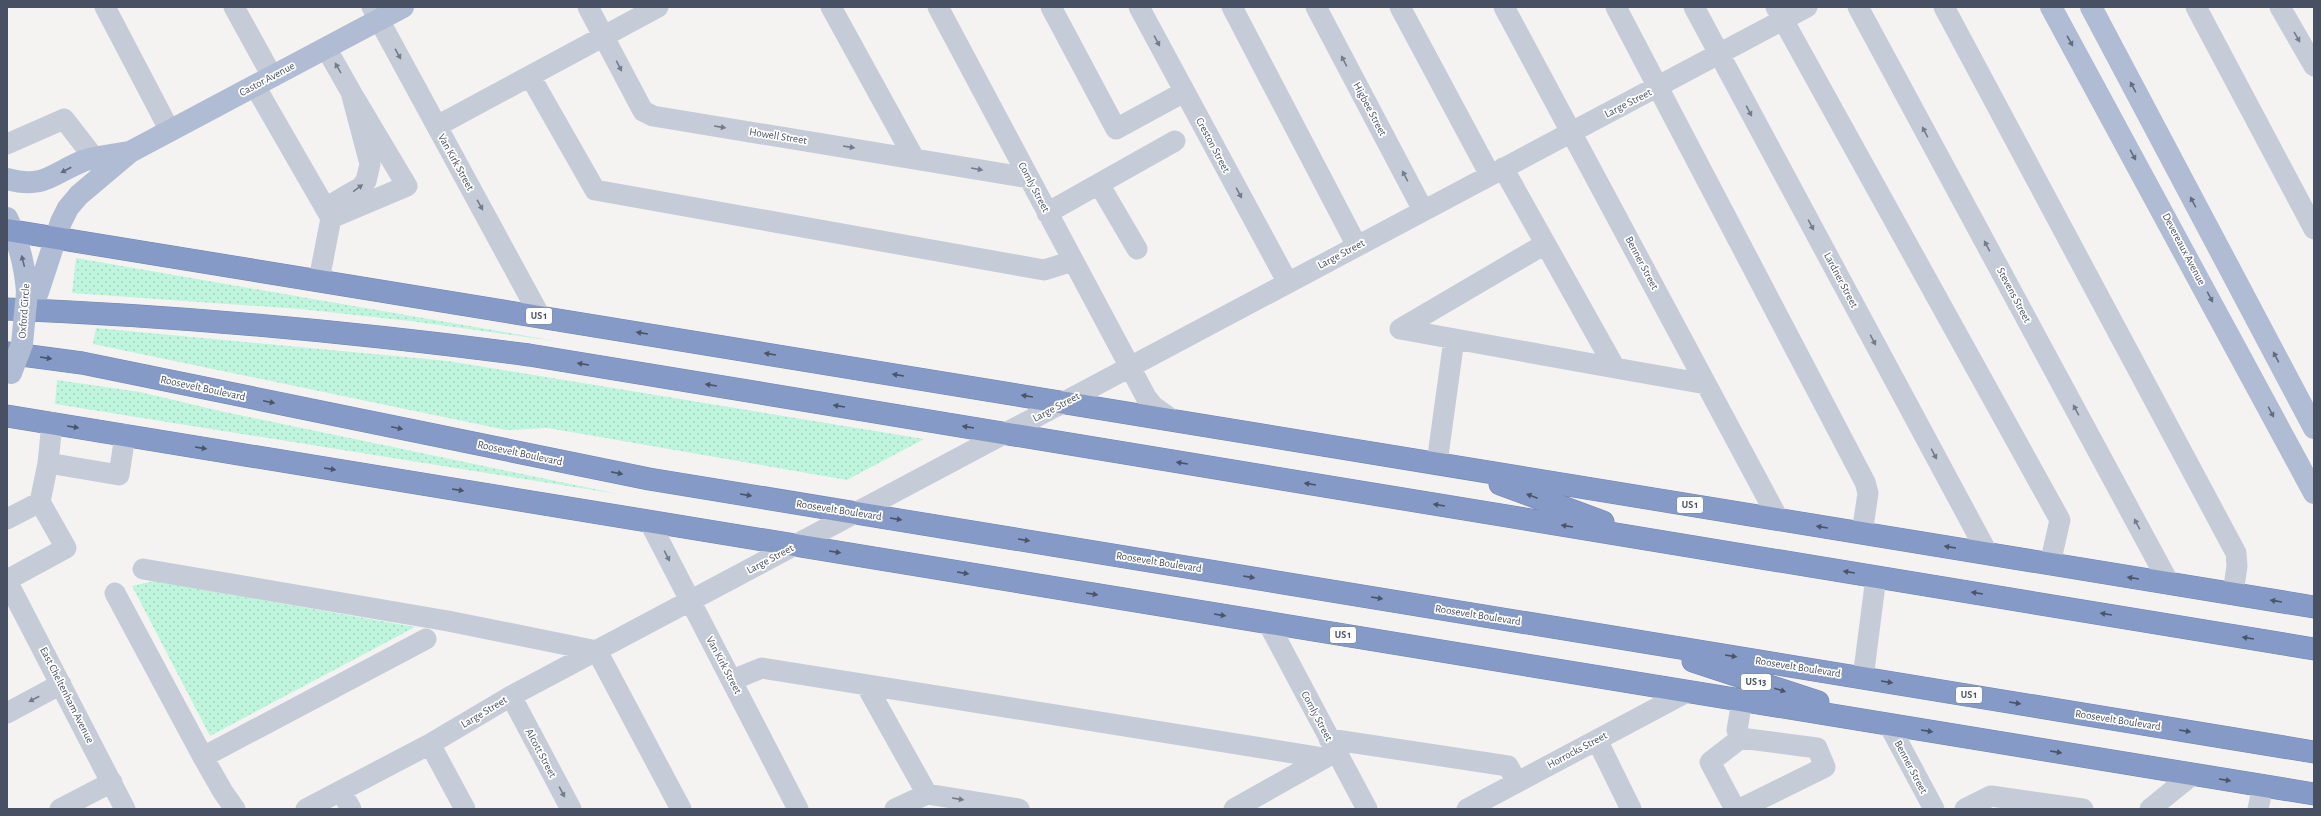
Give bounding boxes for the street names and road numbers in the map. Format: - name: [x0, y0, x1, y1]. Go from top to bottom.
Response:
- street label: Castor Avenue: [238, 60, 296, 98]
- street label: Higbee Street: [1351, 80, 1389, 138]
- street label: Large Street: [1603, 86, 1654, 120]
- street label: Creston Street: [1194, 116, 1232, 175]
- street label: Howell Street: [748, 126, 808, 146]
- street label: Van Kirk Street: [436, 132, 476, 193]
- street label: Comly Street: [1016, 160, 1052, 214]
- street label: Devereaux Avenue: [2160, 211, 2208, 287]
- street label: Benner Street: [1623, 235, 1661, 292]
- street label: Large Street: [1316, 237, 1367, 271]
- street label: Lardner Street: [1822, 251, 1860, 310]
- street label: Stevens Street: [1995, 266, 2033, 325]
- street label: Oxford Circle: [17, 283, 31, 339]
- road number: US 1: [526, 308, 552, 324]
- street label: Roosevelt Boulevard: [160, 374, 247, 402]
- street label: Large Street: [1031, 390, 1082, 424]
- street label: Roosevelt Boulevard: [477, 439, 564, 467]
- road number: US 1: [1677, 497, 1703, 513]
- street label: Roosevelt Boulevard: [795, 498, 883, 522]
- street label: Large Street: [745, 542, 796, 576]
- street label: Roosevelt Boulevard: [1115, 550, 1203, 574]
- street label: Roosevelt Boulevard: [1434, 603, 1522, 627]
- road number: US 1: [1330, 627, 1356, 643]
- street label: Van Kirk Street: [704, 635, 744, 696]
- street label: East Cheltenham Avenue: [38, 645, 96, 745]
- street label: Roosevelt Boulevard: [1754, 655, 1842, 679]
- road number: US 13: [1741, 674, 1771, 690]
- road number: US 1: [1956, 687, 1982, 703]
- street label: Comly Street: [1299, 689, 1335, 743]
- street label: Large Street: [459, 694, 509, 730]
- street label: Roosevelt Boulevard: [2074, 708, 2162, 732]
- street label: Alcott Street: [524, 727, 559, 780]
- street label: Horrocks Street: [1545, 729, 1609, 770]
- street label: Benner Street: [1892, 739, 1930, 796]

